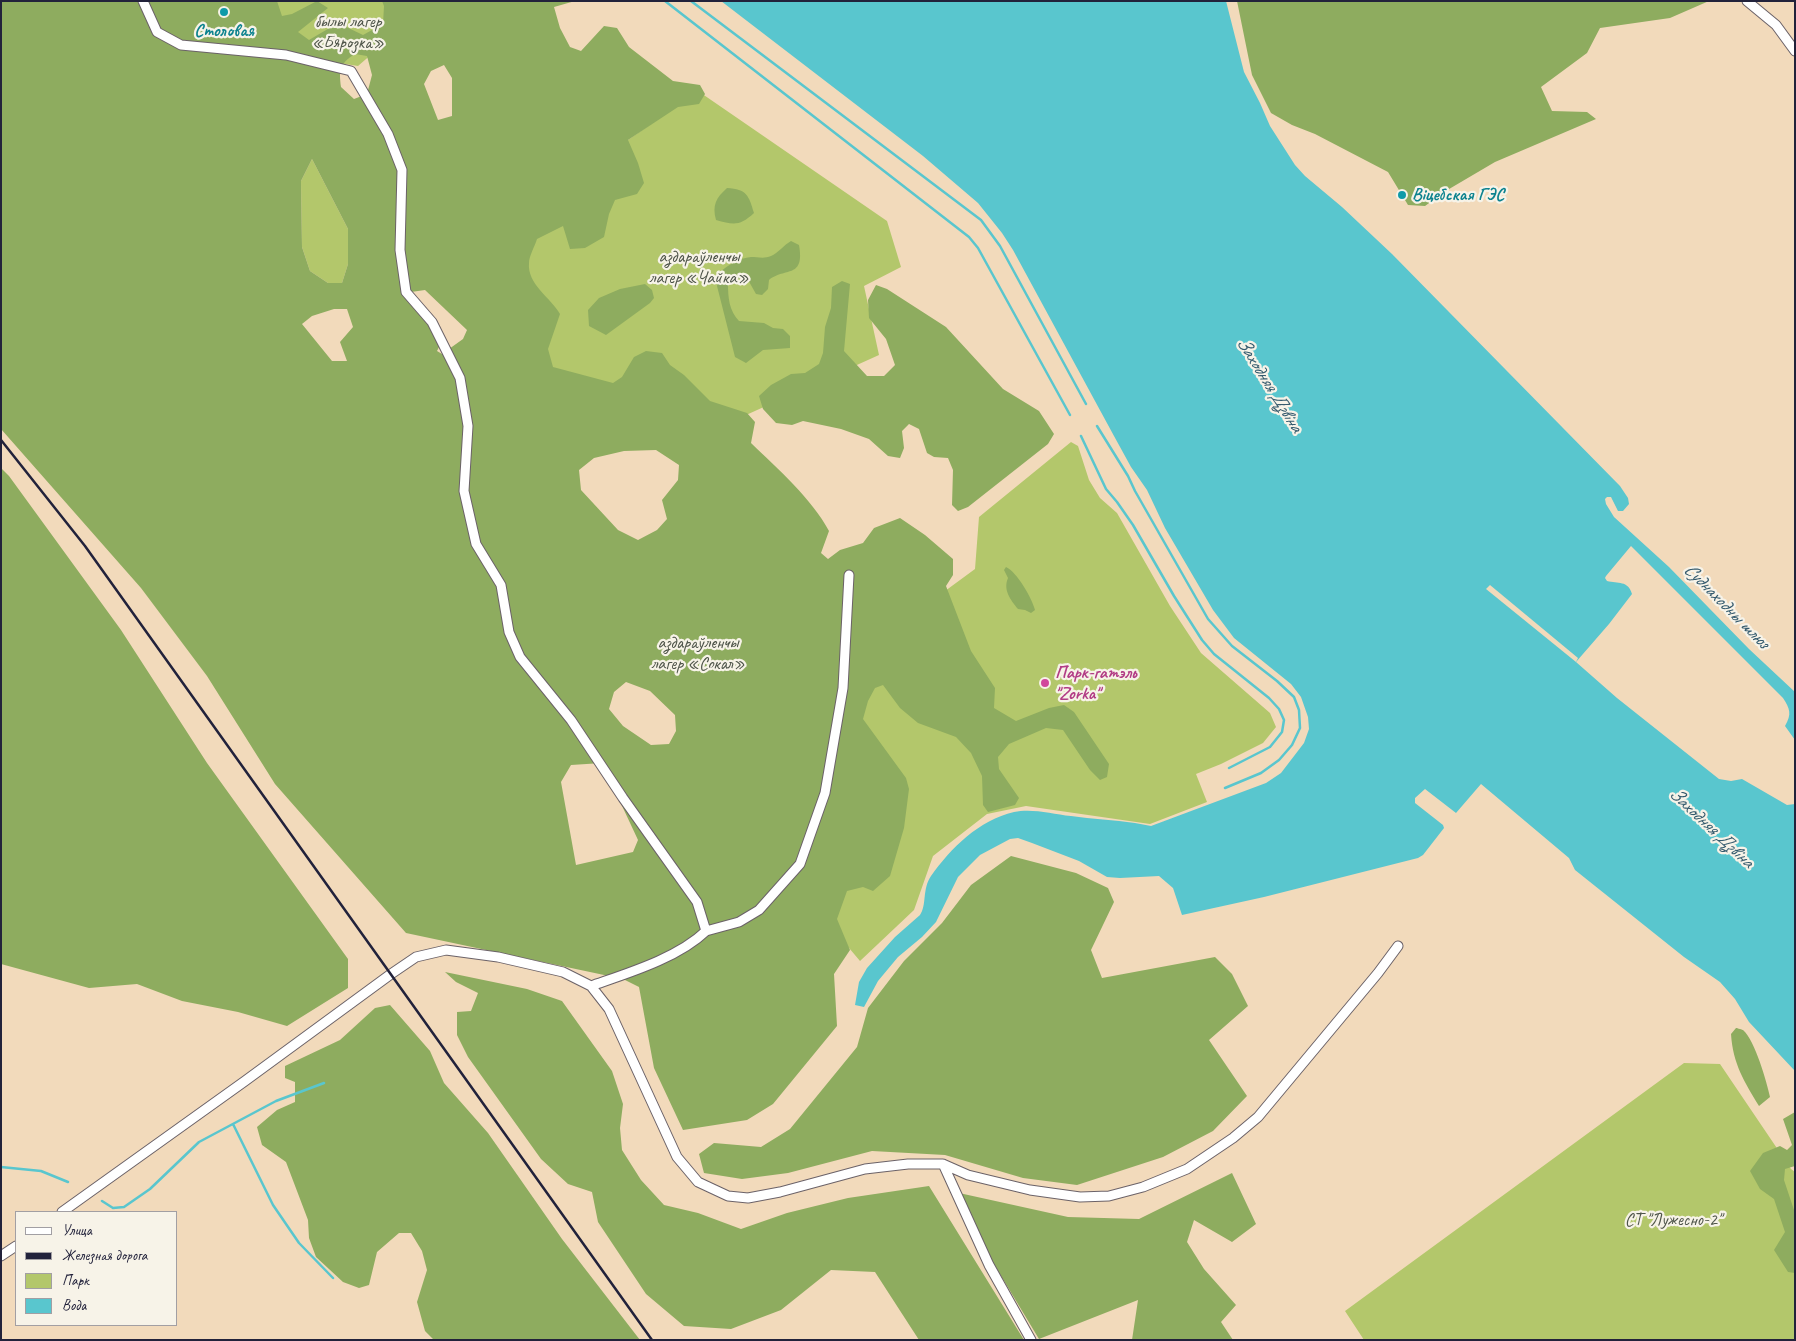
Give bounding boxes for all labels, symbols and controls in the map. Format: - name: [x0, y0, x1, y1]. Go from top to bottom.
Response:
- marker: Столовая: [218, 6, 230, 18]
- park label: былы лагер «Бярозка»: [312, 11, 384, 54]
- place label: Столовая: [194, 20, 254, 42]
- place label: Віцебская ГЭС: [1412, 184, 1504, 206]
- marker: Віцебская ГЭС: [1396, 189, 1408, 201]
- park label: аздараўленчы лагер «Чайка»: [649, 246, 749, 288]
- water label: Заходняя Дзвіна: [1231, 333, 1307, 437]
- water label: Суднаходны шлюз: [1679, 559, 1773, 653]
- park label: аздараўленчы лагер «Сокал»: [651, 632, 745, 674]
- place label: Парк-гатэль "Zorka": [1055, 662, 1137, 704]
- marker: Парк-гатэль "Zorka": [1039, 677, 1051, 689]
- water label: Заходняя Дзвіна: [1664, 783, 1758, 873]
- park label: СТ "Лужесно-2": [1625, 1209, 1721, 1231]
- legend: [15, 1211, 178, 1326]
- text: Улица: [62, 1221, 92, 1240]
- text: Железная дорога: [62, 1246, 147, 1265]
- text: Парк: [62, 1271, 89, 1290]
- text: Вода: [62, 1296, 86, 1315]

